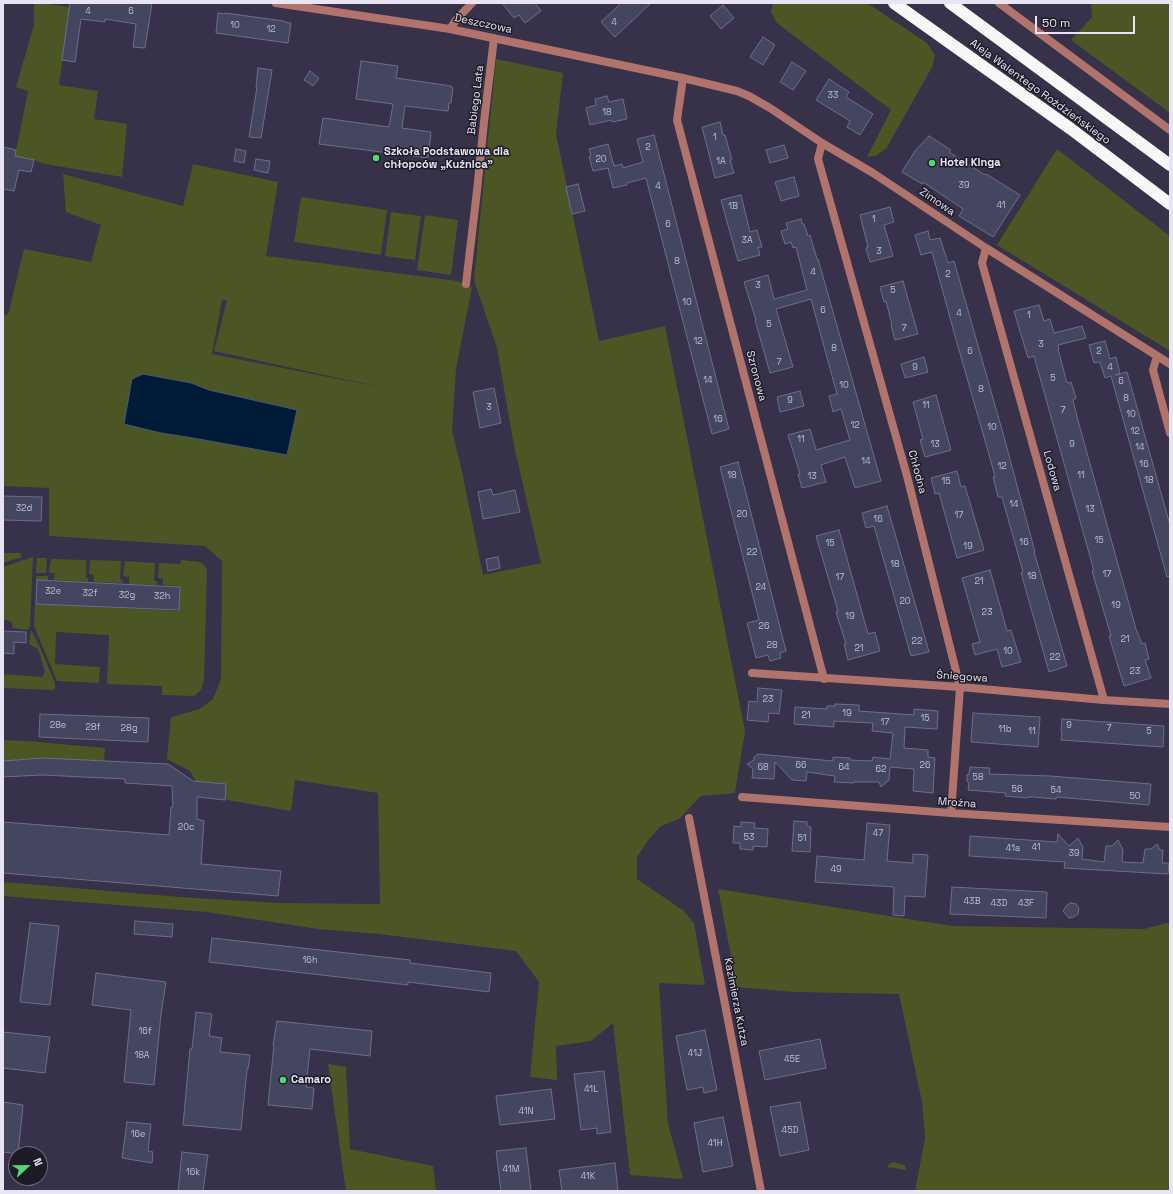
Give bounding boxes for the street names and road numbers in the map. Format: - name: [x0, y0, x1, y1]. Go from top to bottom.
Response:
- street label: Deszczowa: [453, 11, 513, 37]
- street label: Aleja Walentego Roździeńskiego: [967, 37, 1113, 147]
- street label: Babiego Lata: [465, 65, 487, 135]
- street label: Zimowa: [917, 185, 957, 219]
- street label: Szronowa: [743, 349, 769, 403]
- street label: Chłodna: [905, 449, 929, 495]
- street label: Lodowa: [1040, 449, 1064, 493]
- street label: Śniegowa: [936, 669, 988, 685]
- street label: Mroźna: [937, 795, 977, 811]
- street label: Kazimierza Kutza: [721, 957, 751, 1047]

